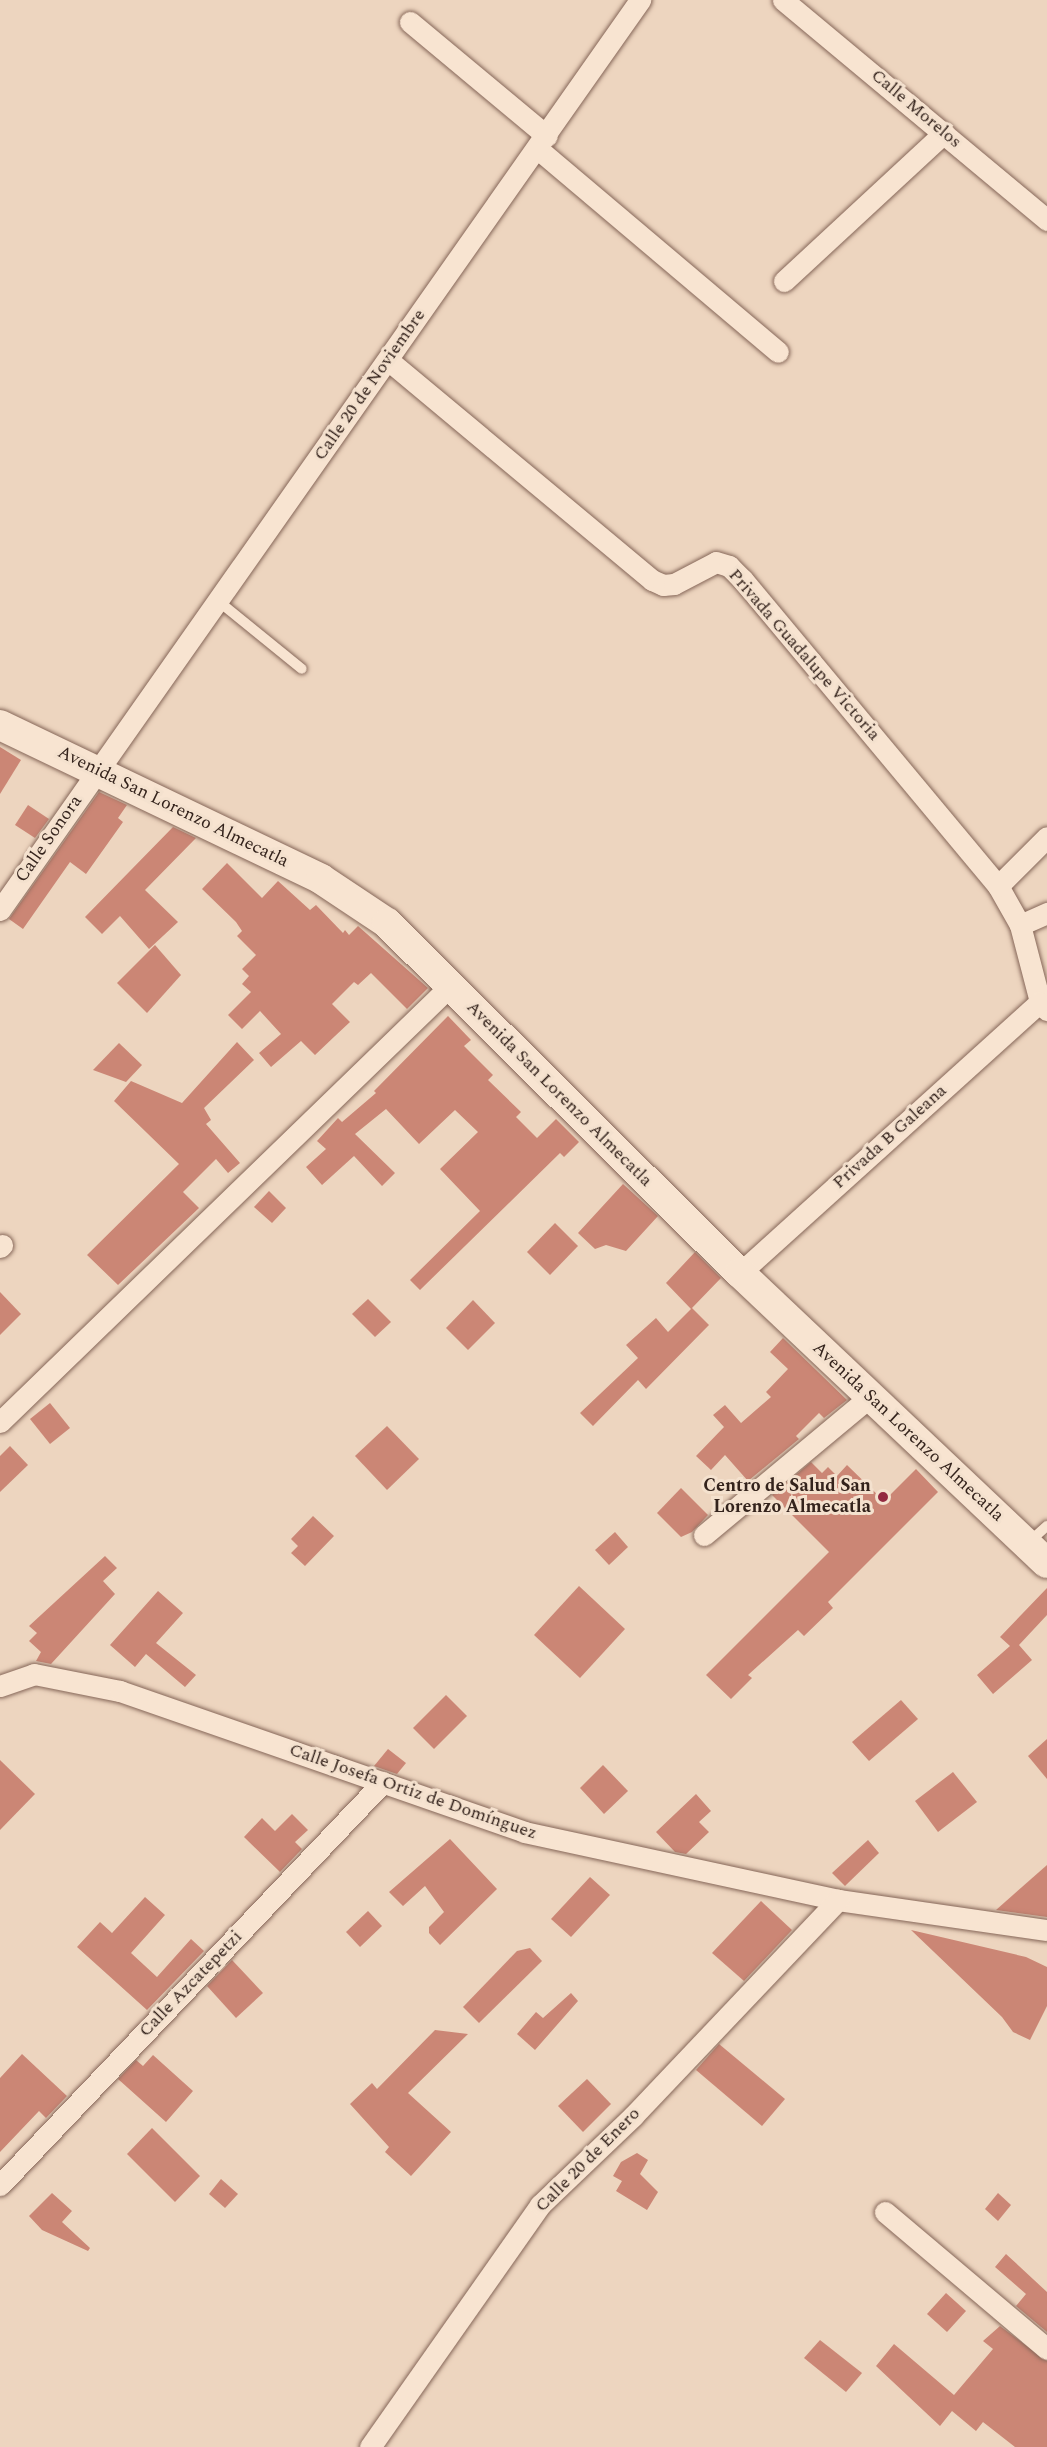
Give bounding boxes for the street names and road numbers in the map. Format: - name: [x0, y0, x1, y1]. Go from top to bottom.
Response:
- street label: Calle Morelos: [866, 65, 966, 153]
- street label: Calle 20 de Noviembre: [310, 305, 430, 465]
- street label: Privada Guadalupe Victoria: [724, 565, 884, 745]
- street label: Avenida San Lorenzo Almecatla: [54, 742, 292, 872]
- street label: Calle Sonora: [11, 791, 87, 887]
- street label: Avenida San Lorenzo Almecatla: [462, 997, 656, 1191]
- street label: Privada B Galeana: [829, 1080, 951, 1194]
- street label: Avenida San Lorenzo Almecatla: [808, 1338, 1008, 1526]
- street label: Calle Josefa Ortiz de Domínguez: [286, 1739, 540, 1845]
- street label: Calle Azcatepetzi: [135, 1926, 247, 2042]
- street label: Calle 20 de Enero: [531, 2103, 645, 2217]

